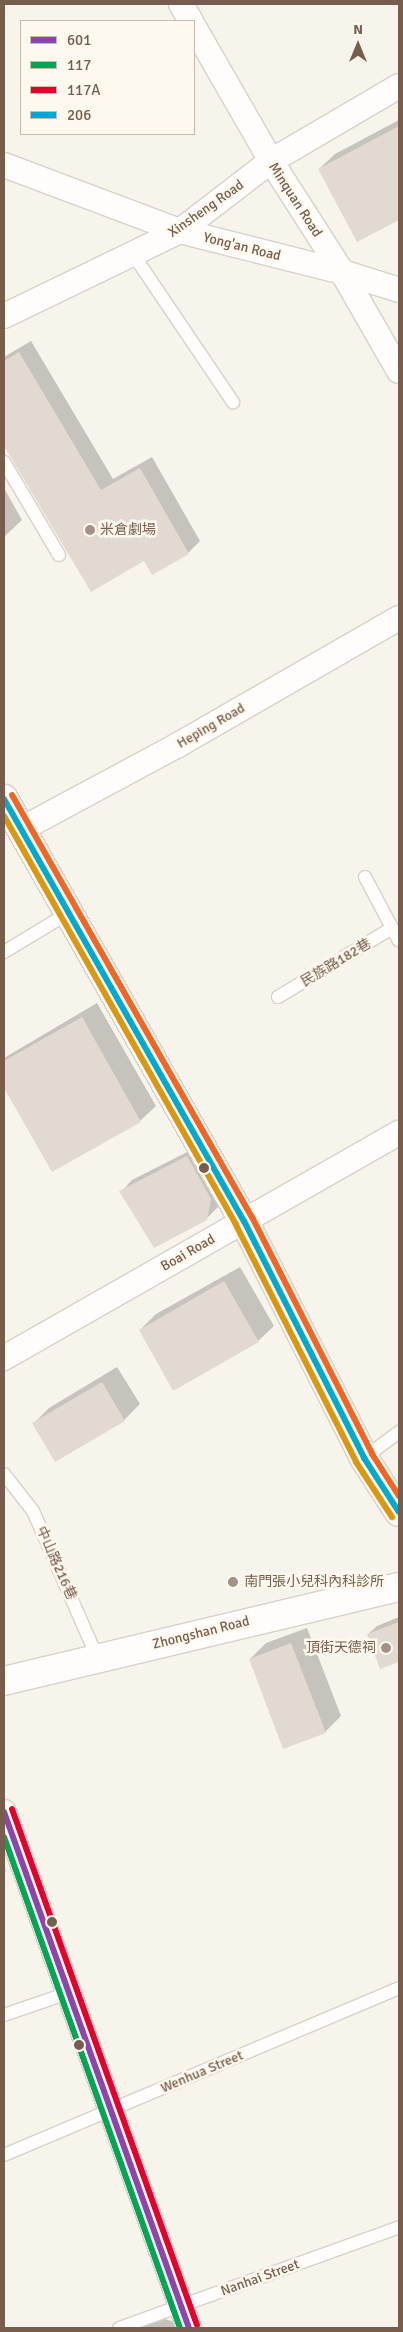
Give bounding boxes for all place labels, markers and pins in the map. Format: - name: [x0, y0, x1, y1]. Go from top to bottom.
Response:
- place label: 米倉劇場: [100, 522, 156, 538]
- marker: 米倉劇場: [84, 524, 96, 536]
- unlabelled marker: [199, 1163, 209, 1173]
- place label: 南門張小兒科內科診所: [244, 1574, 384, 1590]
- marker: 南門張小兒科內科診所: [226, 1575, 240, 1589]
- place label: 頂街天德祠: [306, 1640, 376, 1656]
- marker: 頂街天德祠: [380, 1642, 392, 1654]
- unlabelled marker: [47, 1917, 57, 1927]
- unlabelled marker: [74, 2040, 84, 2050]

